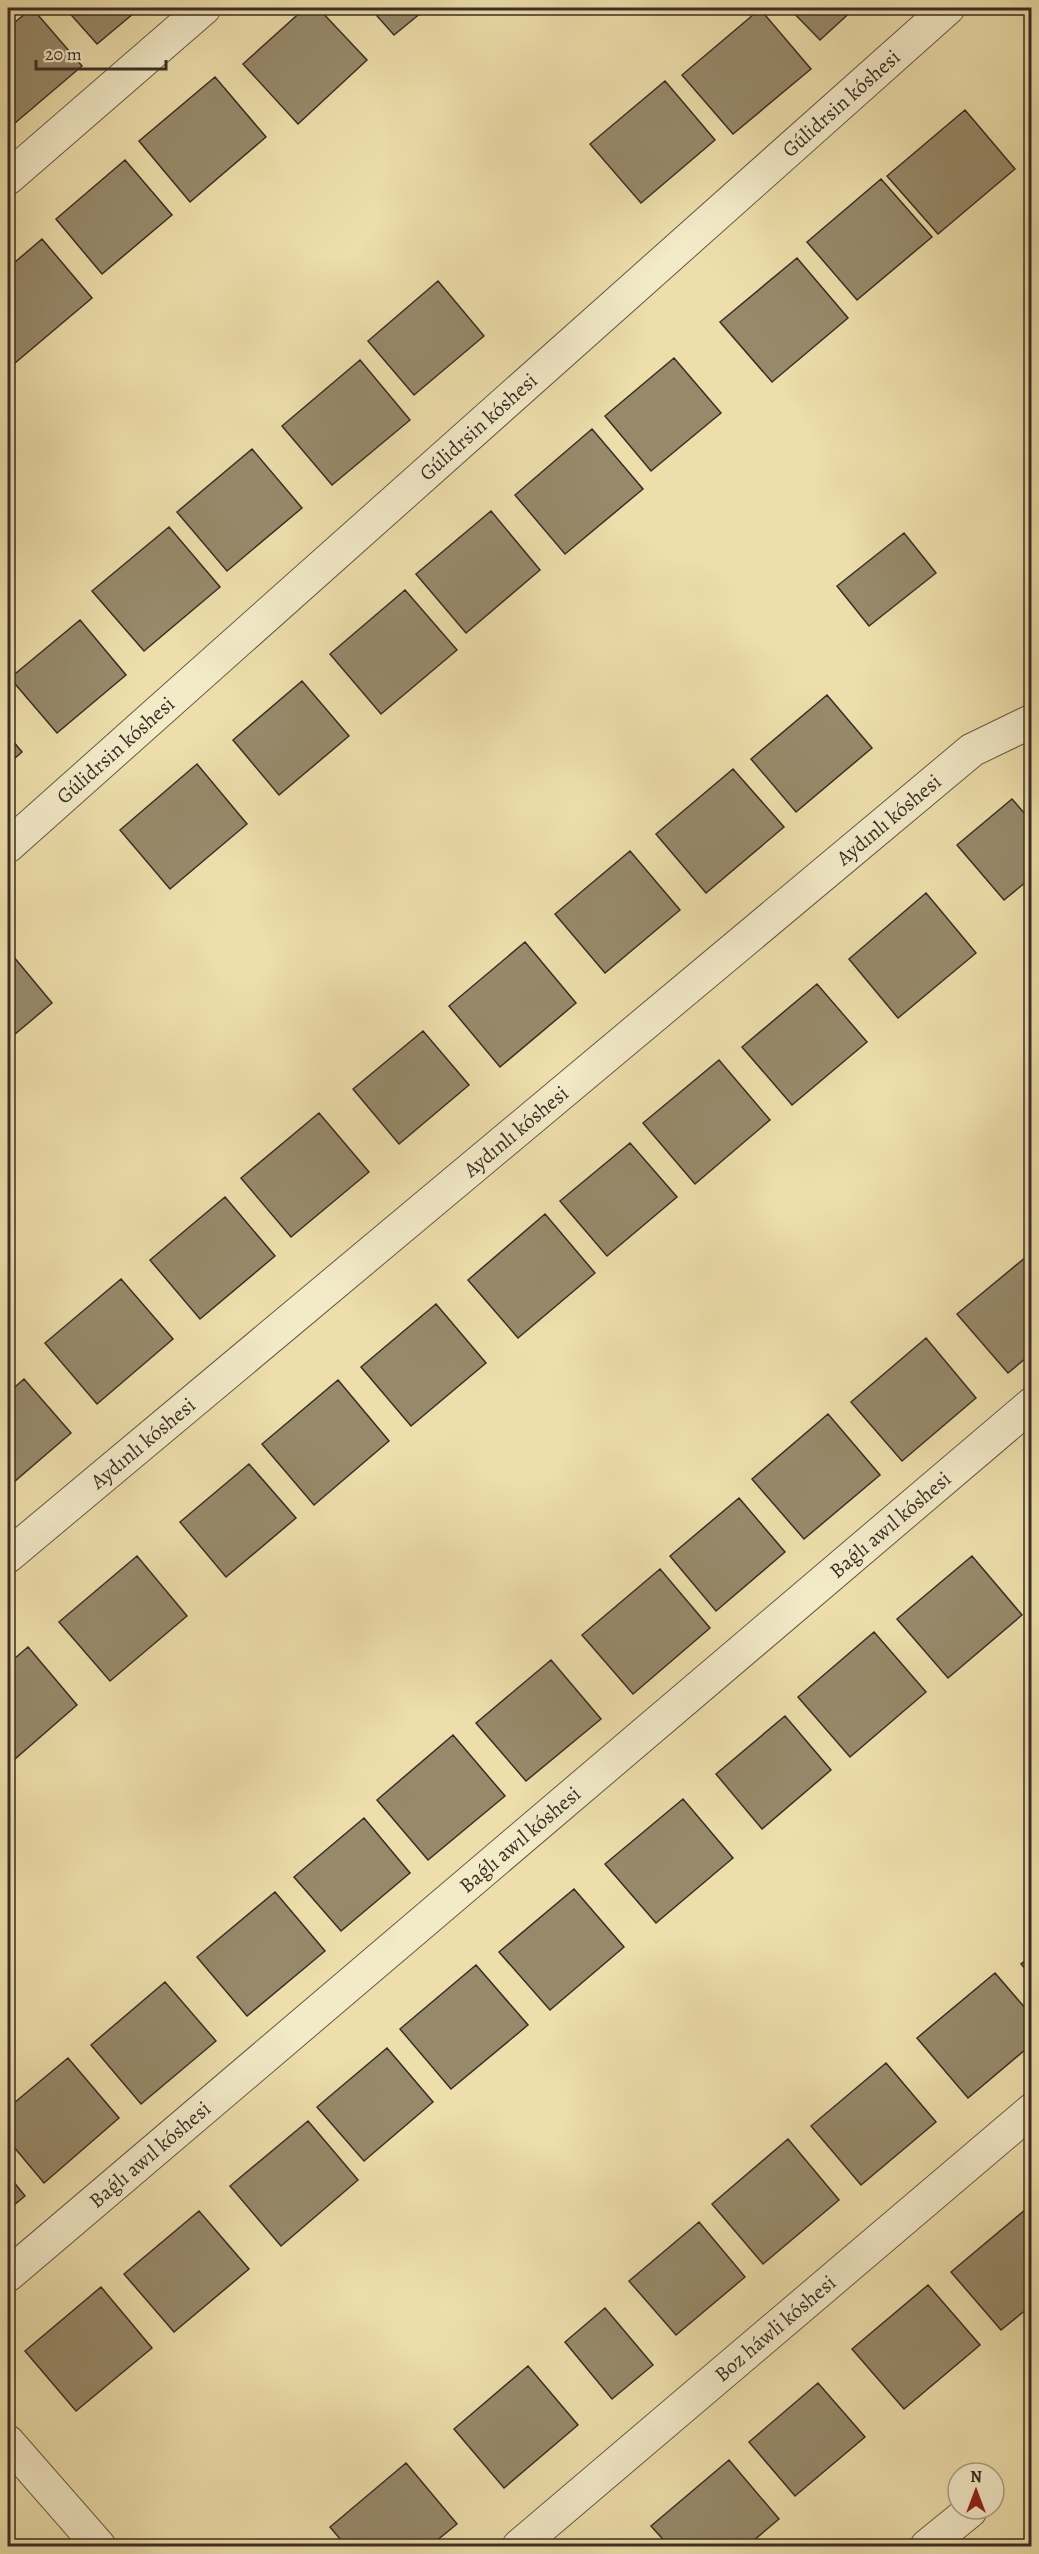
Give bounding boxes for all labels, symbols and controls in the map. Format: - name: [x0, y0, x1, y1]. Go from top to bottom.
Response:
- scale bar: [36, 33, 166, 71]
- text: 20 m: [45, 42, 82, 66]
- street label: Gúlidrsin kóshesi: [776, 43, 906, 164]
- street label: Gúlidrsin kóshesi: [413, 367, 543, 487]
- street label: Gúlidrsin kóshesi: [50, 690, 181, 810]
- street label: Aydınlı kóshesi: [830, 768, 947, 872]
- street label: Aydınlı kóshesi: [457, 1079, 574, 1184]
- street label: Aydınlı kóshesi: [84, 1391, 201, 1496]
- street label: Baǵlı awıl kóshesi: [823, 1465, 957, 1584]
- street label: Baǵlı awıl kóshesi: [453, 1780, 587, 1899]
- street label: Baǵlı awıl kóshesi: [83, 2095, 217, 2214]
- street label: Boz háwli kóshesi: [708, 2269, 842, 2388]
- north arrow: [946, 2461, 1006, 2521]
- text: N: [970, 2466, 982, 2488]

